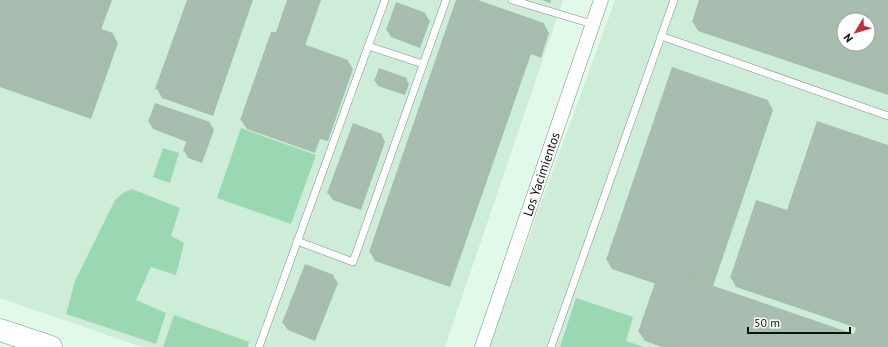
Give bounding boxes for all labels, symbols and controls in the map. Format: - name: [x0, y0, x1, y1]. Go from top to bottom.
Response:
- north arrow: [836, 12, 876, 52]
- text: N: [840, 31, 856, 45]
- street label: Los Yacimientos: [519, 130, 564, 219]
- scale bar: [748, 309, 850, 335]
- text: 50 m: [754, 315, 780, 330]

